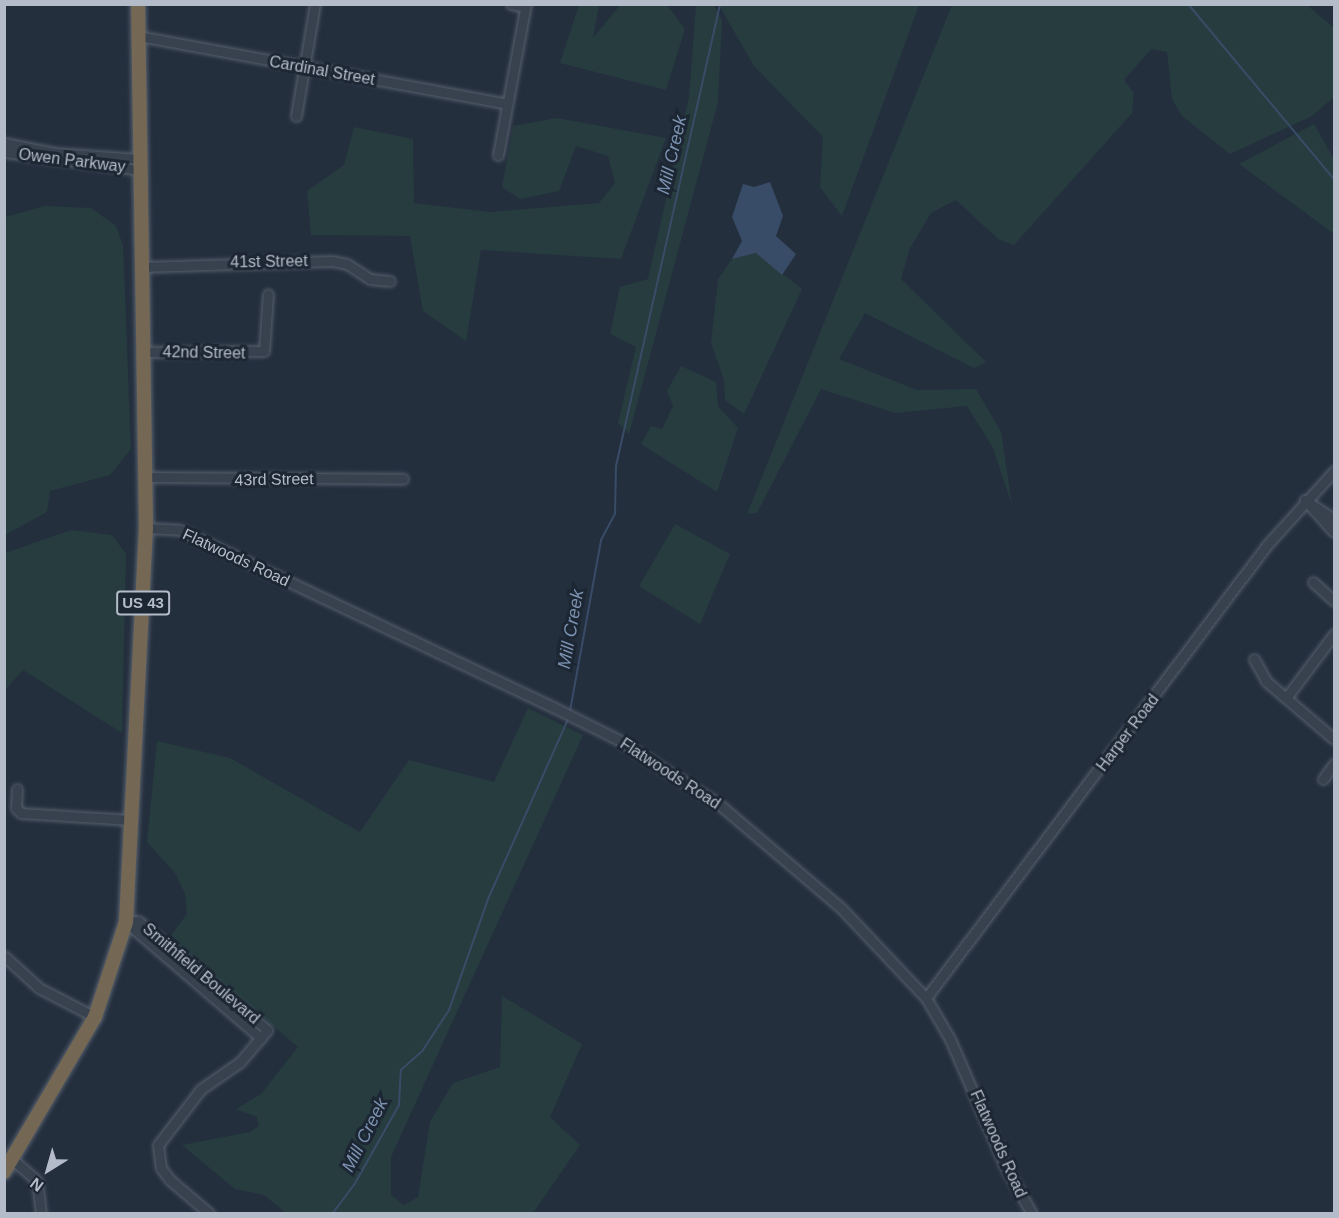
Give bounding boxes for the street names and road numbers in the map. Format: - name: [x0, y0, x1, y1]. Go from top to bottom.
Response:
- street label: Cardinal Street: [268, 52, 376, 90]
- street label: Owen Parkway: [17, 145, 127, 177]
- street label: 41st Street: [230, 252, 308, 272]
- street label: 42nd Street: [162, 343, 246, 363]
- street label: 43rd Street: [234, 470, 314, 490]
- street label: Flatwoods Road: [180, 525, 292, 591]
- road number: US 43: [116, 591, 170, 615]
- street label: Harper Road: [1093, 691, 1163, 775]
- street label: Flatwoods Road: [616, 734, 724, 814]
- street label: Smithfield Boulevard: [139, 919, 263, 1029]
- street label: Flatwoods Road: [966, 1087, 1030, 1201]

